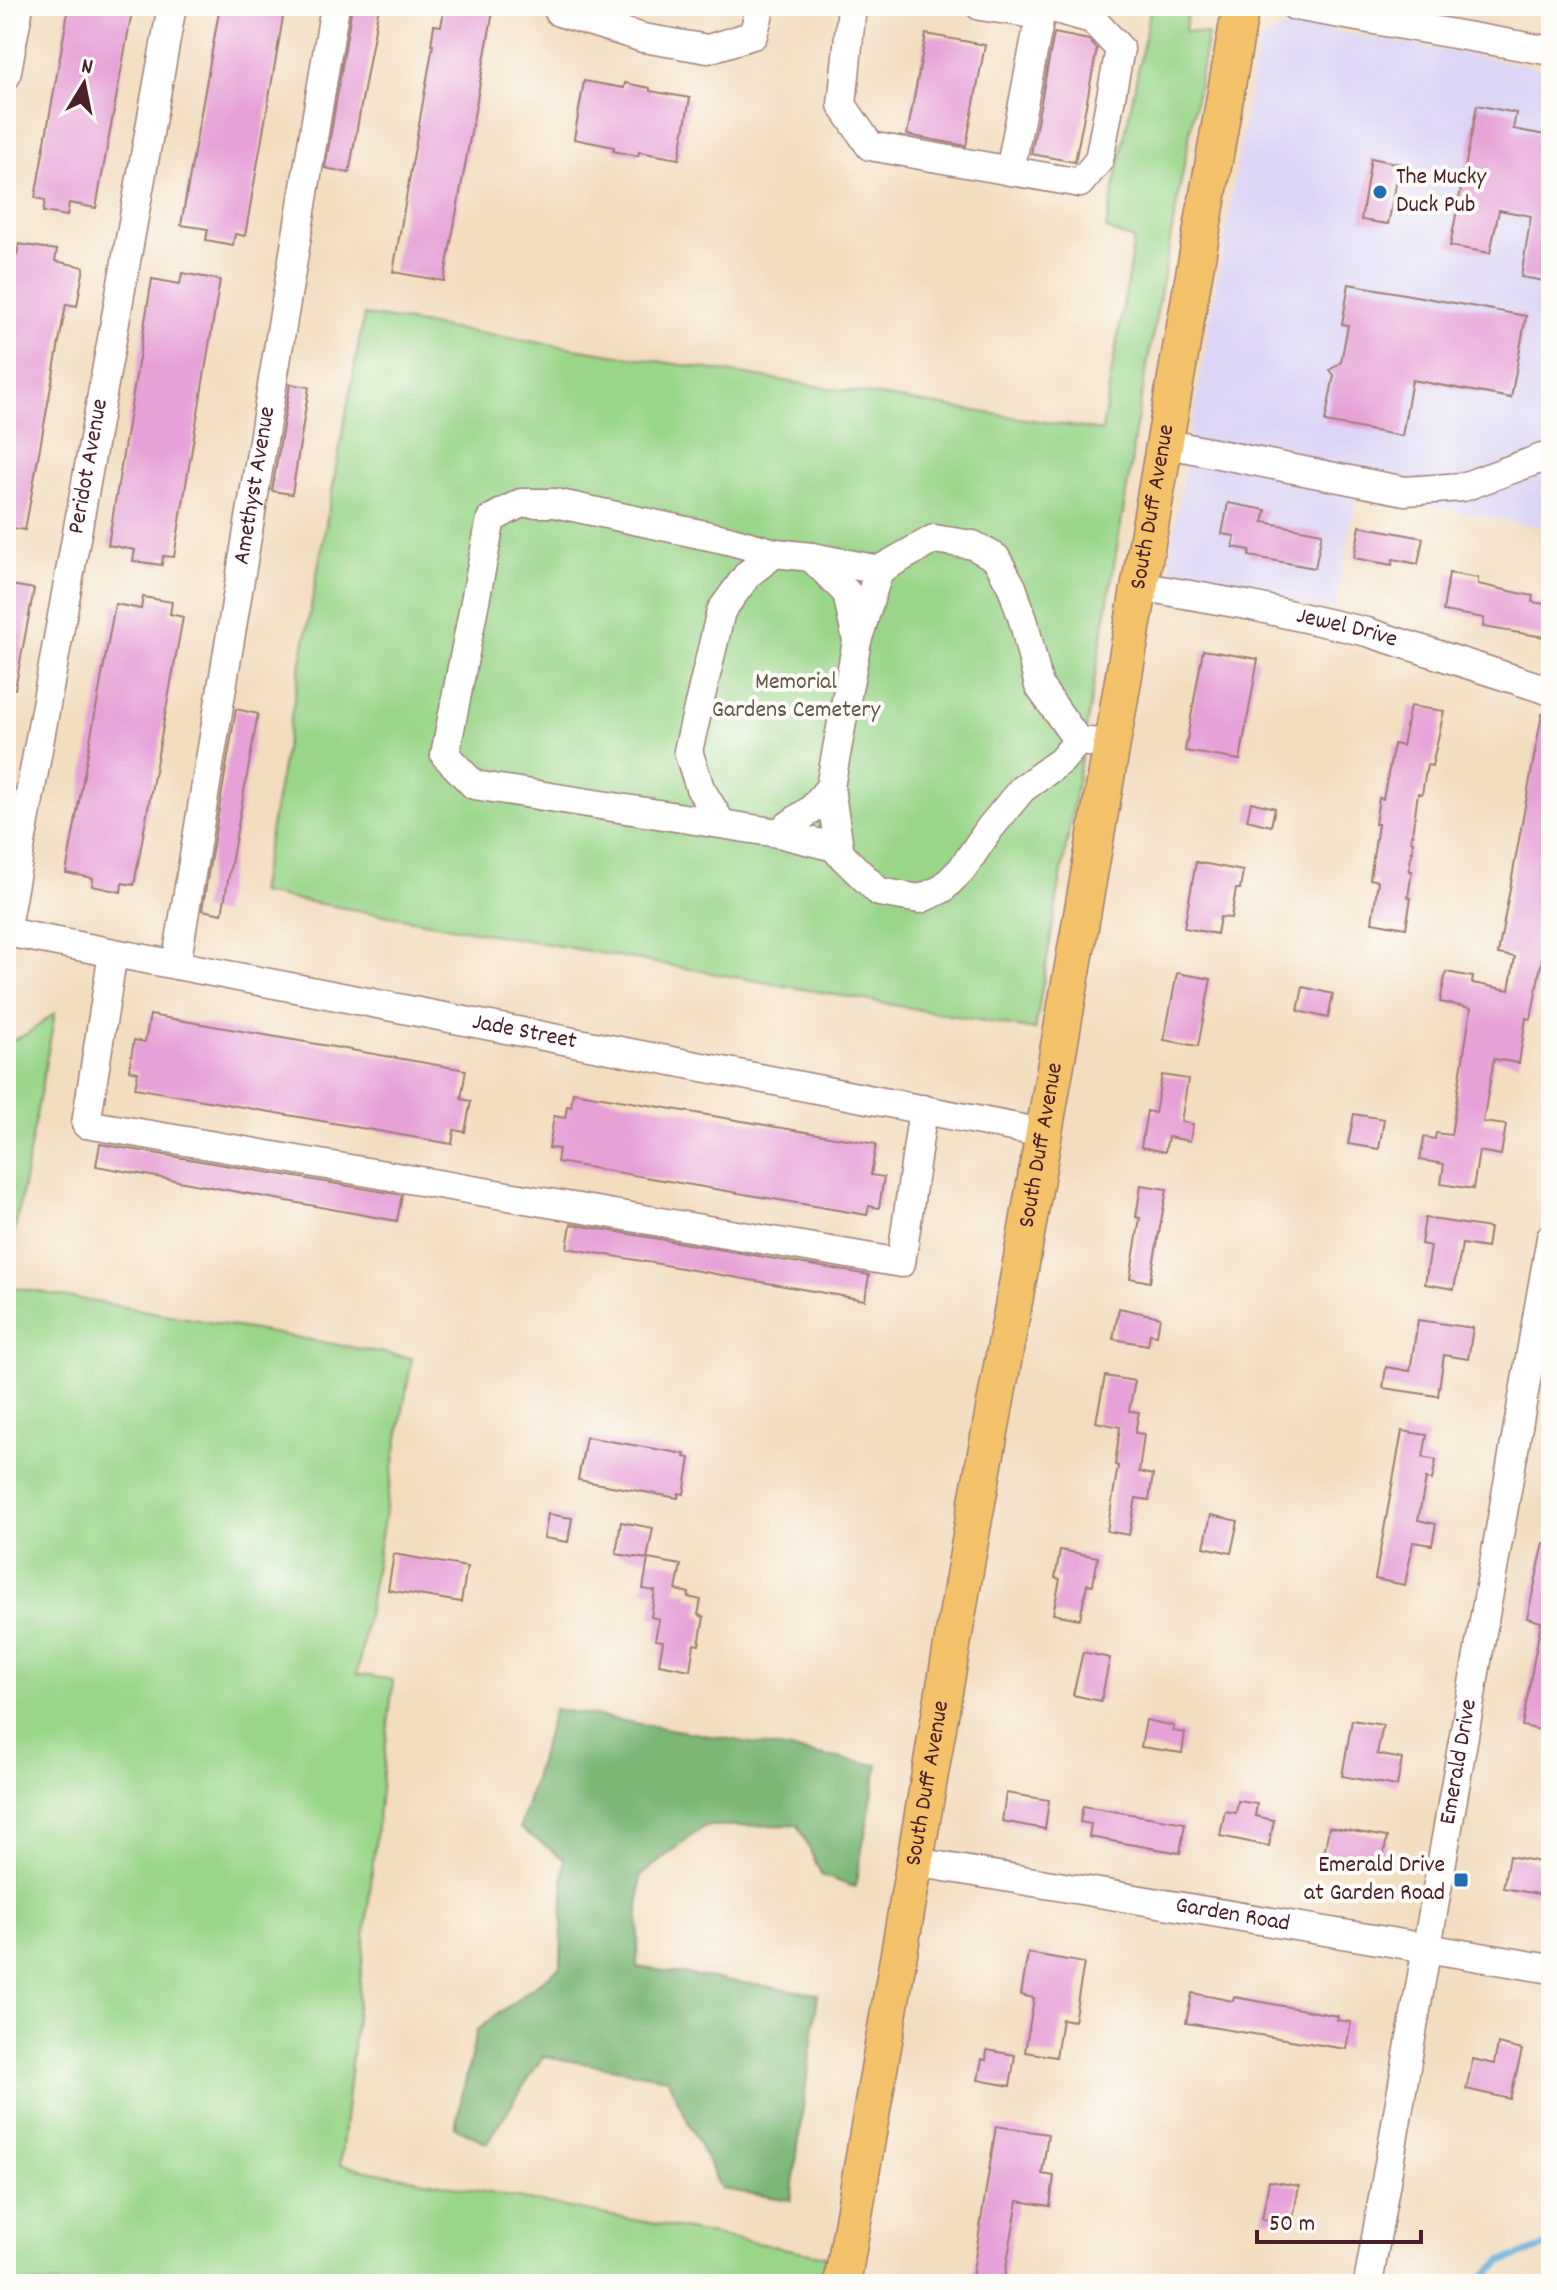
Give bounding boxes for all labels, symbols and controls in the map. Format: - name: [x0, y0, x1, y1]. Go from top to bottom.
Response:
- north arrow: [44, 44, 124, 124]
- text: N: [79, 52, 95, 84]
- place label: The Mucky Duck Pub: [1396, 161, 1488, 223]
- marker: The Mucky Duck Pub: [1371, 183, 1389, 201]
- street label: Peridot Avenue: [60, 396, 118, 537]
- street label: Amethyst Avenue: [226, 404, 285, 567]
- street label: South Duff Avenue: [1122, 422, 1185, 592]
- street label: Jewel Drive: [1293, 600, 1401, 658]
- park label: Memorial Gardens Cemetery: [712, 666, 881, 728]
- street label: Jade Street: [469, 1006, 580, 1059]
- street label: South Duff Avenue: [1011, 1060, 1073, 1231]
- street label: Emerald Drive: [1432, 1696, 1487, 1827]
- street label: South Duff Avenue: [897, 1698, 959, 1869]
- place label: Emerald Drive at Garden Road: [1304, 1849, 1445, 1911]
- marker: Emerald Drive at Garden Road: [1452, 1871, 1470, 1889]
- street label: Garden Road: [1173, 1889, 1292, 1942]
- scale bar: [1257, 2194, 1421, 2244]
- text: 50 m: [1269, 2208, 1315, 2242]

